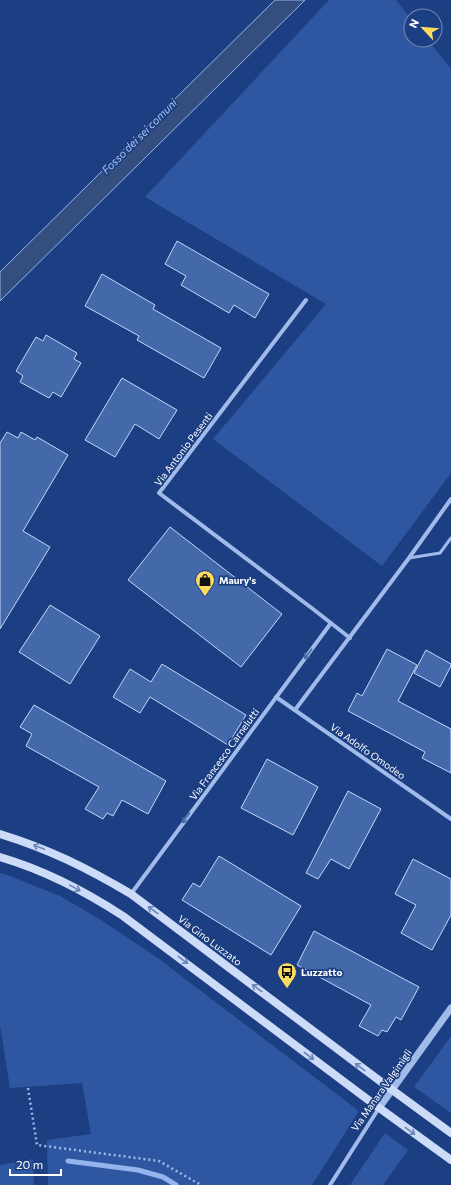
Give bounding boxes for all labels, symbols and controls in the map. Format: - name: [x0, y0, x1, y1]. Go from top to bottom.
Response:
- north arrow: [403, 8, 443, 48]
- text: N: [406, 17, 421, 30]
- water label: Fosso dei sei comuni: [99, 95, 180, 176]
- street label: Via Antonio Pesenti: [151, 410, 215, 488]
- shop icon: Maury's: [194, 569, 216, 597]
- place label: Maury's: [219, 574, 256, 586]
- one-way arrow: [304, 649, 312, 660]
- street label: Via Francesco Carnelutti: [187, 706, 261, 802]
- street label: Via Adolfo Omodeo: [328, 721, 408, 781]
- one-way arrow: [182, 812, 190, 823]
- one-way arrow: [34, 843, 46, 851]
- one-way arrow: [69, 884, 81, 892]
- one-way arrow: [147, 906, 158, 914]
- street label: Via Gino Luzzato: [176, 912, 244, 968]
- one-way arrow: [177, 956, 188, 964]
- bus stop icon: Luzzatto: [276, 961, 298, 989]
- place label: Luzzatto: [301, 966, 343, 978]
- one-way arrow: [251, 984, 262, 992]
- street label: Via Manara Valgimigli: [348, 1047, 414, 1133]
- one-way arrow: [304, 1052, 315, 1060]
- one-way arrow: [355, 1062, 366, 1071]
- one-way arrow: [405, 1127, 416, 1135]
- scale bar: [10, 1151, 61, 1177]
- text: 20 m: [16, 1157, 43, 1171]

